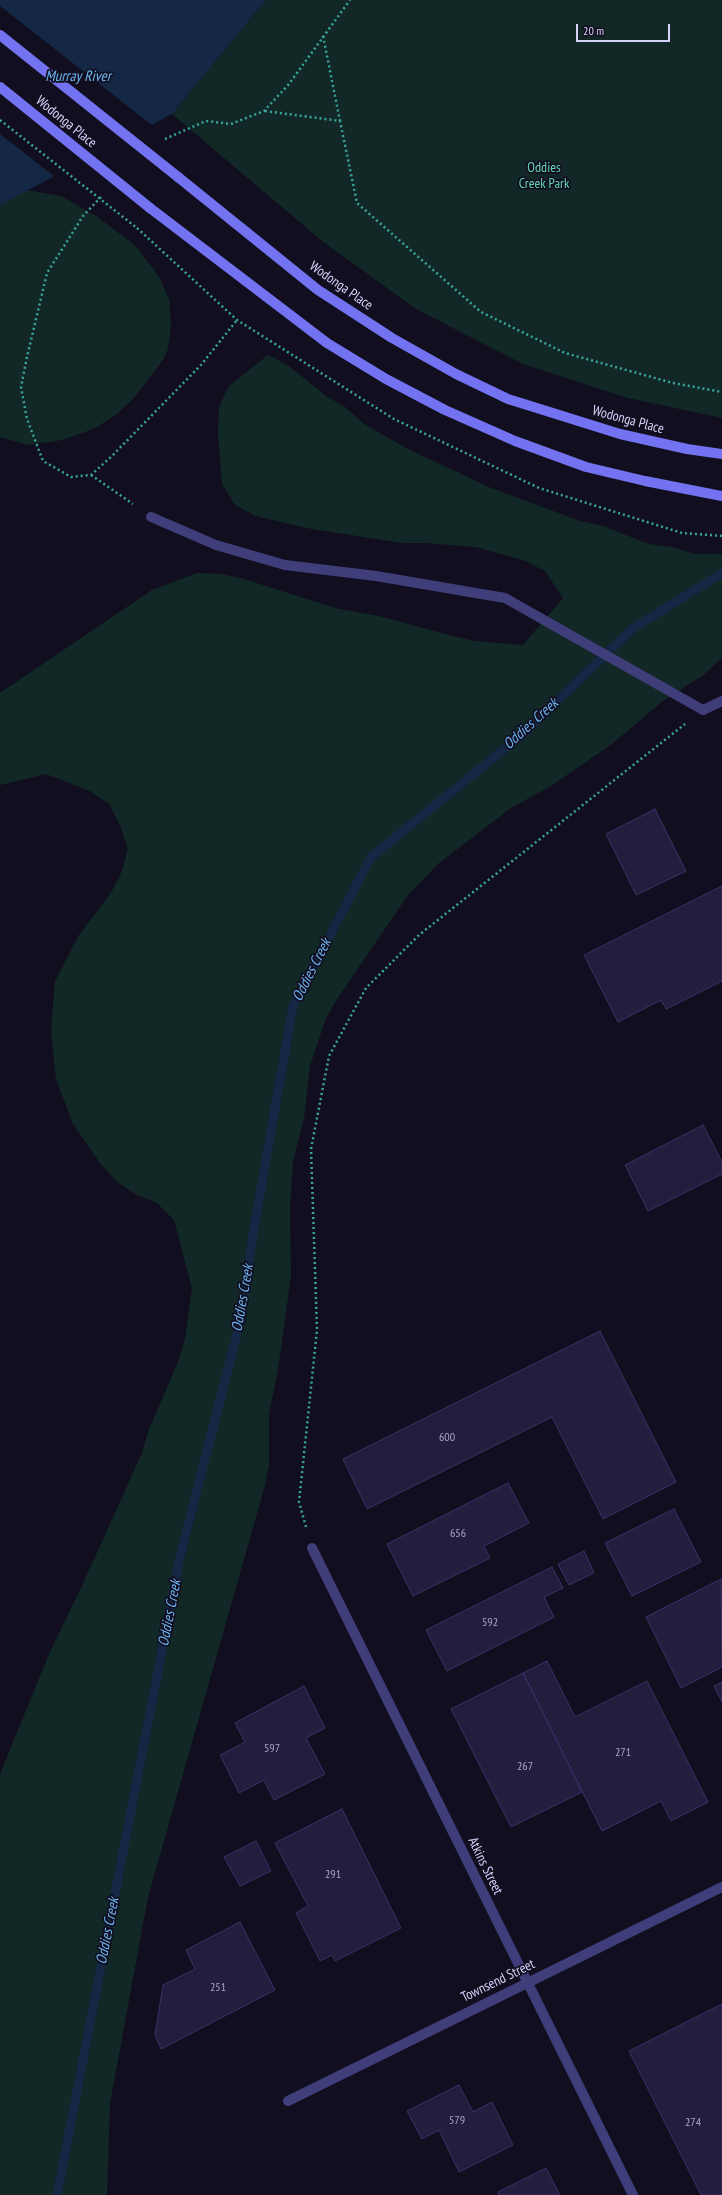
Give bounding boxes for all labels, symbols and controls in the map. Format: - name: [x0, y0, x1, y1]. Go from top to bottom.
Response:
- scale bar: [578, 16, 672, 42]
- text: 20 m: [583, 23, 604, 38]
- water label: Murray River: [45, 68, 111, 86]
- street label: Wodonga Place: [32, 92, 100, 152]
- park label: Oddies Creek Park: [519, 160, 569, 192]
- street label: Wodonga Place: [306, 258, 376, 314]
- street label: Wodonga Place: [590, 402, 666, 438]
- water label: Oddies Creek: [500, 695, 562, 753]
- water label: Oddies Creek: [289, 936, 335, 1004]
- water label: Oddies Creek: [228, 1263, 258, 1333]
- house number: 600: [439, 1431, 455, 1445]
- house number: 656: [450, 1527, 466, 1541]
- water label: Oddies Creek: [155, 1578, 185, 1648]
- house number: 592: [482, 1616, 498, 1630]
- house number: 597: [264, 1742, 280, 1756]
- house number: 271: [615, 1746, 631, 1760]
- house number: 267: [517, 1760, 533, 1774]
- street label: Atkins Street: [464, 1835, 506, 1897]
- house number: 291: [325, 1868, 341, 1882]
- water label: Oddies Creek: [93, 1896, 123, 1966]
- street label: Townsend Street: [458, 1956, 538, 2006]
- house number: 251: [210, 1981, 226, 1995]
- house number: 579: [449, 2114, 465, 2128]
- house number: 274: [685, 2116, 701, 2130]

